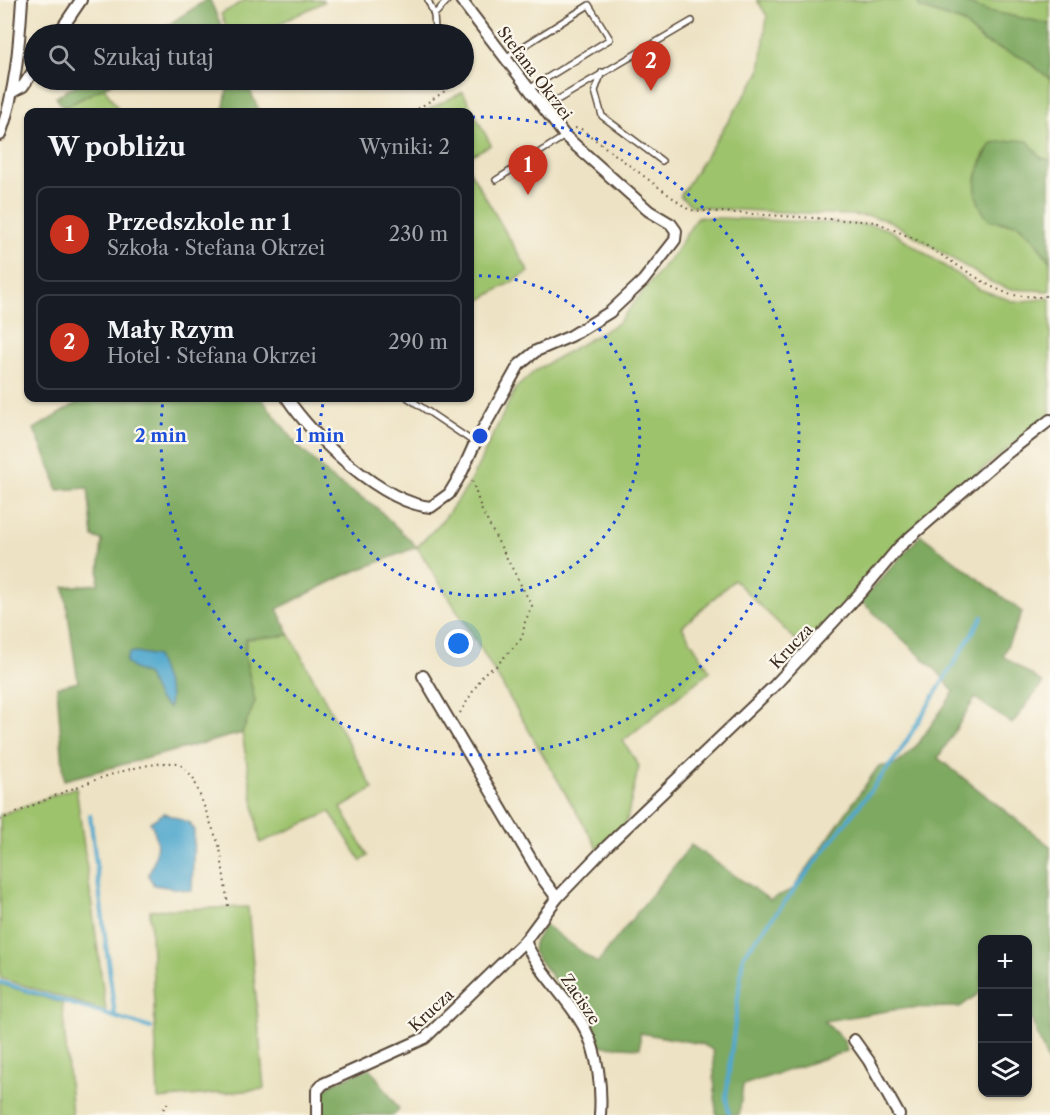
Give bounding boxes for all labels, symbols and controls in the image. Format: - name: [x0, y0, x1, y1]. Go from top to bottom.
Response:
- street label: Stefana Okrzei: [493, 22, 577, 124]
- search box: [24, 24, 474, 90]
- icon: search: [45, 41, 78, 74]
- pin: 2: [632, 42, 670, 91]
- text: Szukaj tutaj: [93, 44, 214, 71]
- text: W pobliżu: [48, 131, 186, 163]
- text: Wyniki: 2: [359, 135, 450, 159]
- pin: 1: [508, 146, 548, 195]
- text: Przedszkole nr 1: [107, 209, 291, 236]
- text: 1: [65, 222, 74, 246]
- text: 230 m: [389, 222, 448, 246]
- text: Szkoła · Stefana Okrzei: [107, 236, 325, 260]
- text: Mały Rzym: [107, 317, 234, 344]
- text: 2: [64, 330, 75, 354]
- text: 290 m: [388, 330, 448, 354]
- text: Hotel · Stefana Okrzei: [107, 344, 317, 368]
- text: 2 min: [135, 425, 188, 447]
- text: 1 min: [295, 425, 345, 447]
- centre of rings: [470, 426, 490, 446]
- street label: Krucza: [765, 619, 817, 673]
- your location: [444, 629, 473, 658]
- map controls: [978, 935, 1032, 1097]
- button: +: [978, 935, 1032, 989]
- street label: Zacisze: [557, 970, 605, 1028]
- street label: Krucza: [404, 984, 458, 1036]
- button: −: [978, 989, 1032, 1043]
- button: layers: [978, 1043, 1032, 1097]

